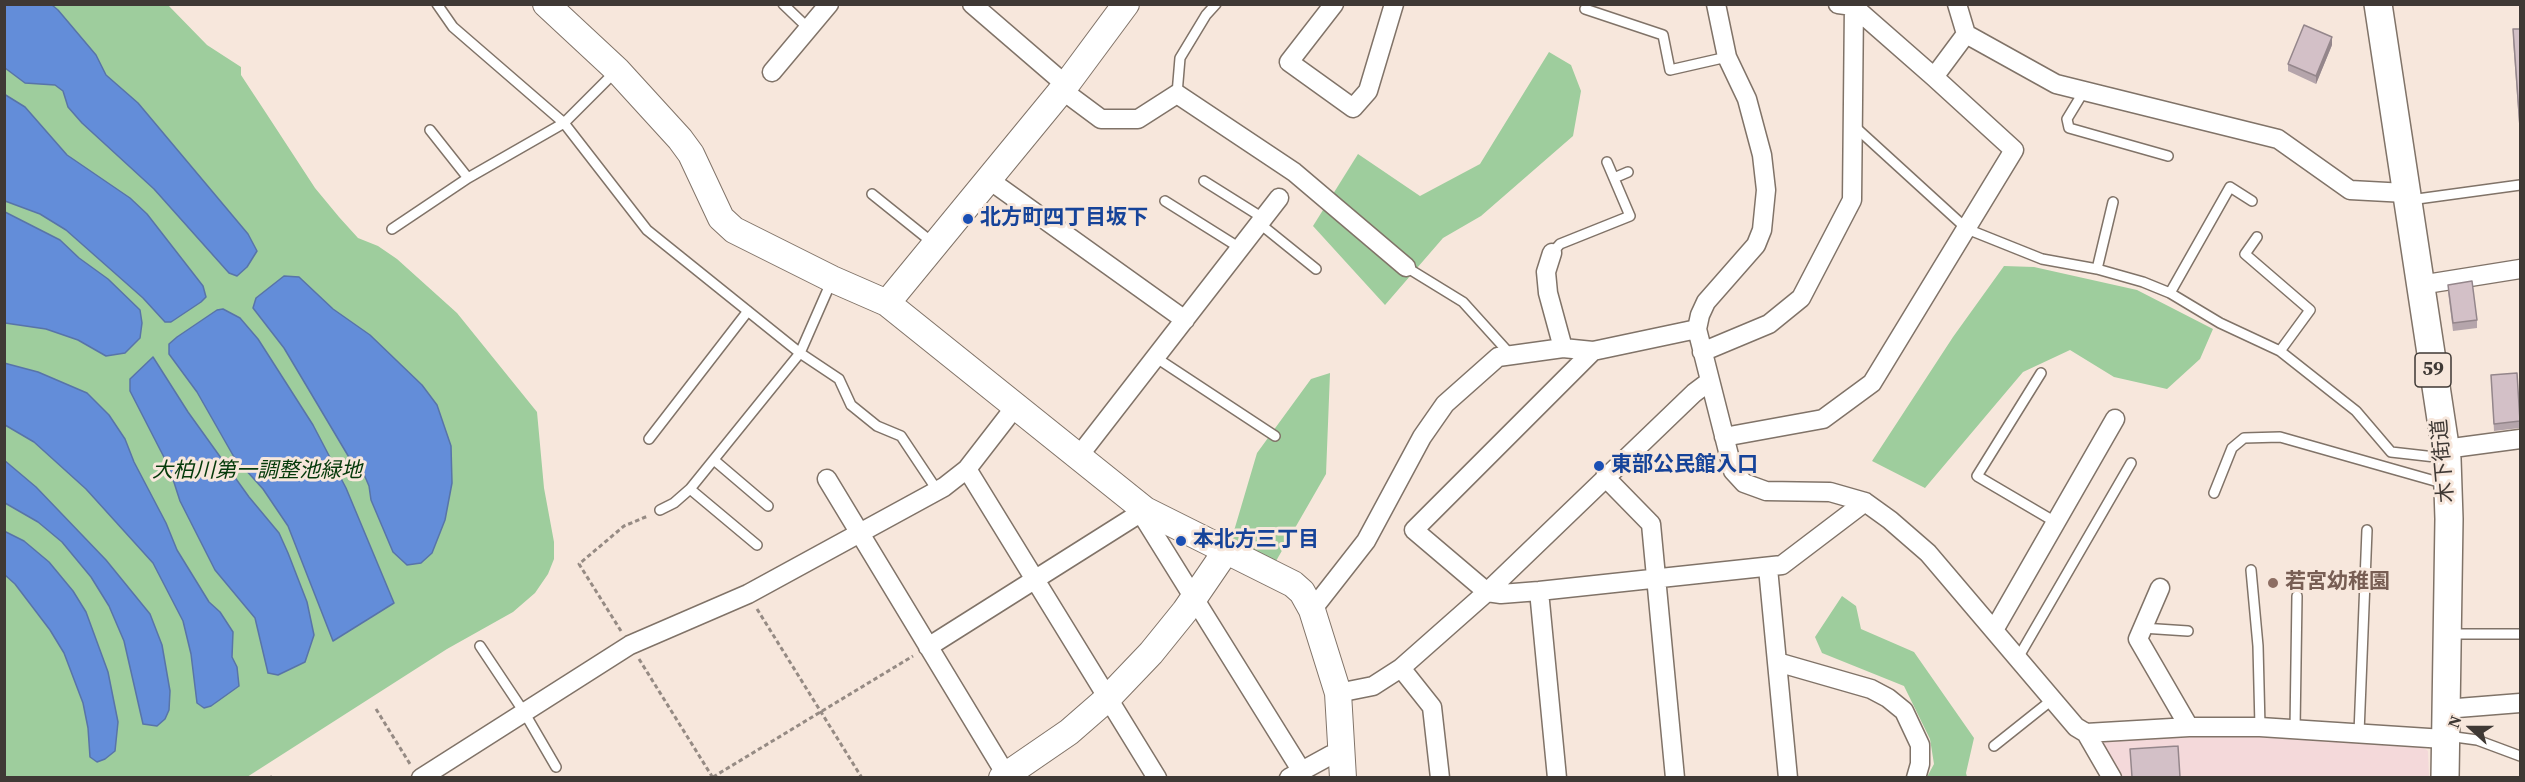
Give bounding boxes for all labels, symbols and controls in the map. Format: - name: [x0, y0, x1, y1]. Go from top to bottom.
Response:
- place label: 北方町四丁目坂下: [980, 206, 1148, 232]
- marker: 北方町四丁目坂下: [961, 212, 975, 226]
- road number: 59: [2415, 353, 2451, 387]
- street label: 木下街道: [2428, 418, 2460, 504]
- place label: 東部公民館入口: [1611, 453, 1758, 479]
- park label: 大柏川第一調整池緑地: [152, 459, 362, 485]
- marker: 東部公民館入口: [1592, 459, 1606, 473]
- place label: 本北方三丁目: [1193, 528, 1319, 554]
- marker: 本北方三丁目: [1174, 534, 1188, 548]
- place label: 若宮幼稚園: [2285, 570, 2390, 596]
- marker: 若宮幼稚園: [2266, 576, 2280, 590]
- north arrow: [2441, 698, 2501, 758]
- text: N: [2442, 712, 2467, 731]

